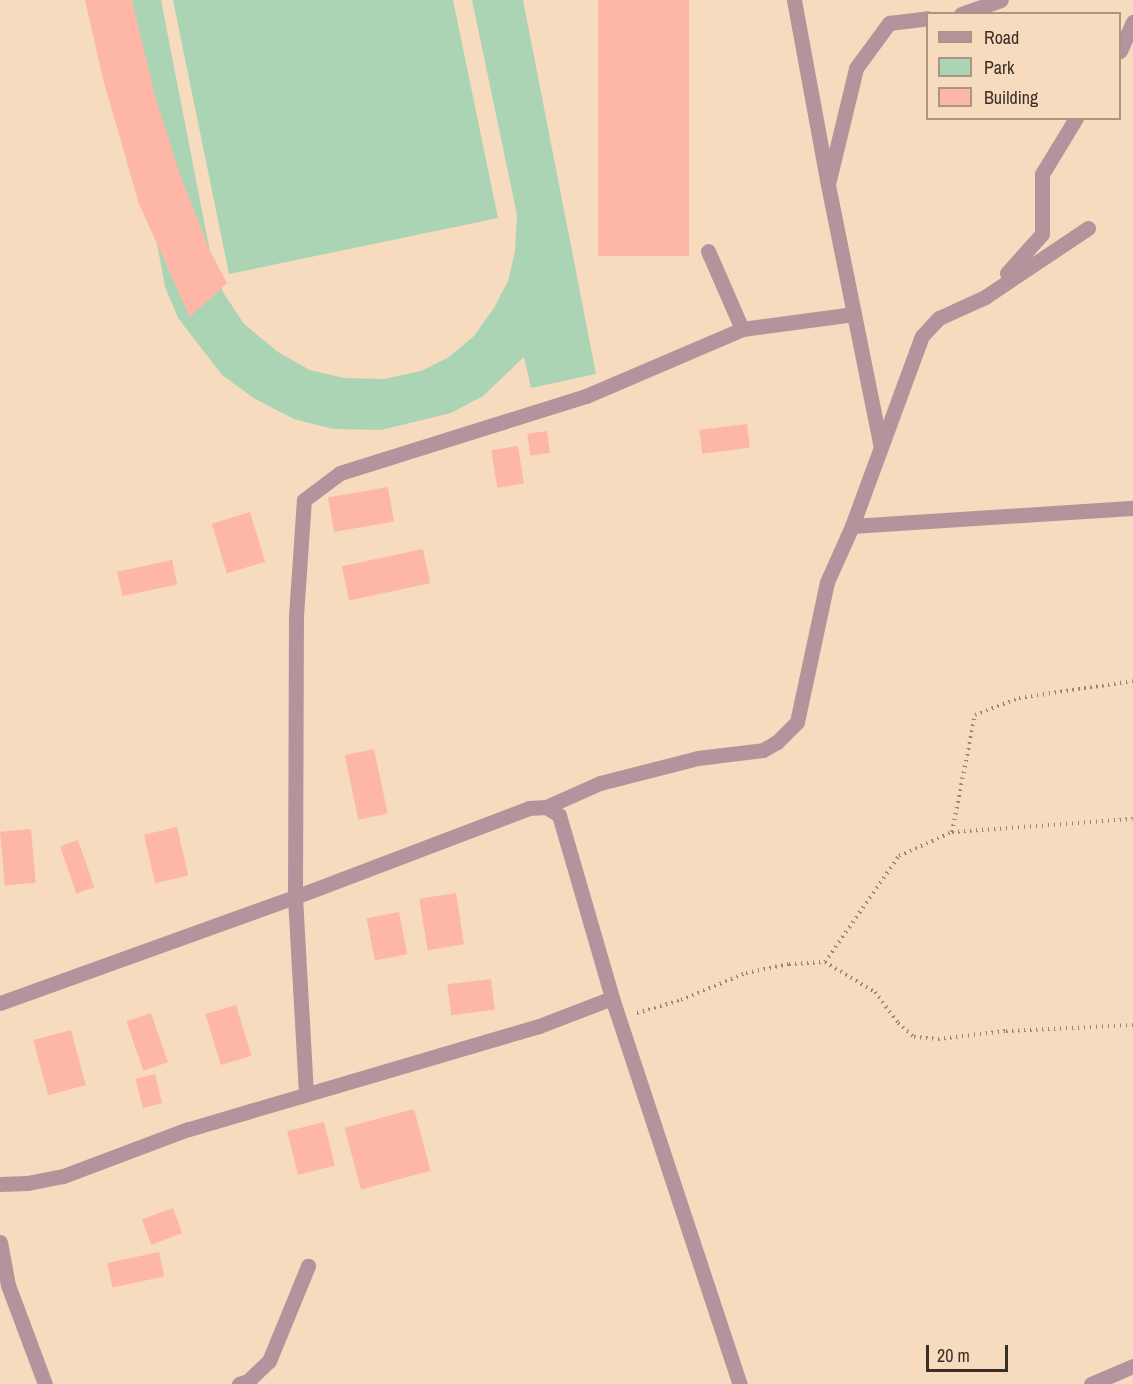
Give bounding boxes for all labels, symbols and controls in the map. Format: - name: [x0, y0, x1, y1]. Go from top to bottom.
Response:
- legend: [926, 12, 1121, 120]
- text: Road: [984, 25, 1019, 50]
- text: Park: [984, 55, 1014, 80]
- text: Building: [984, 85, 1038, 110]
- scale bar: [929, 1333, 1012, 1371]
- text: 20 m: [937, 1343, 970, 1368]

